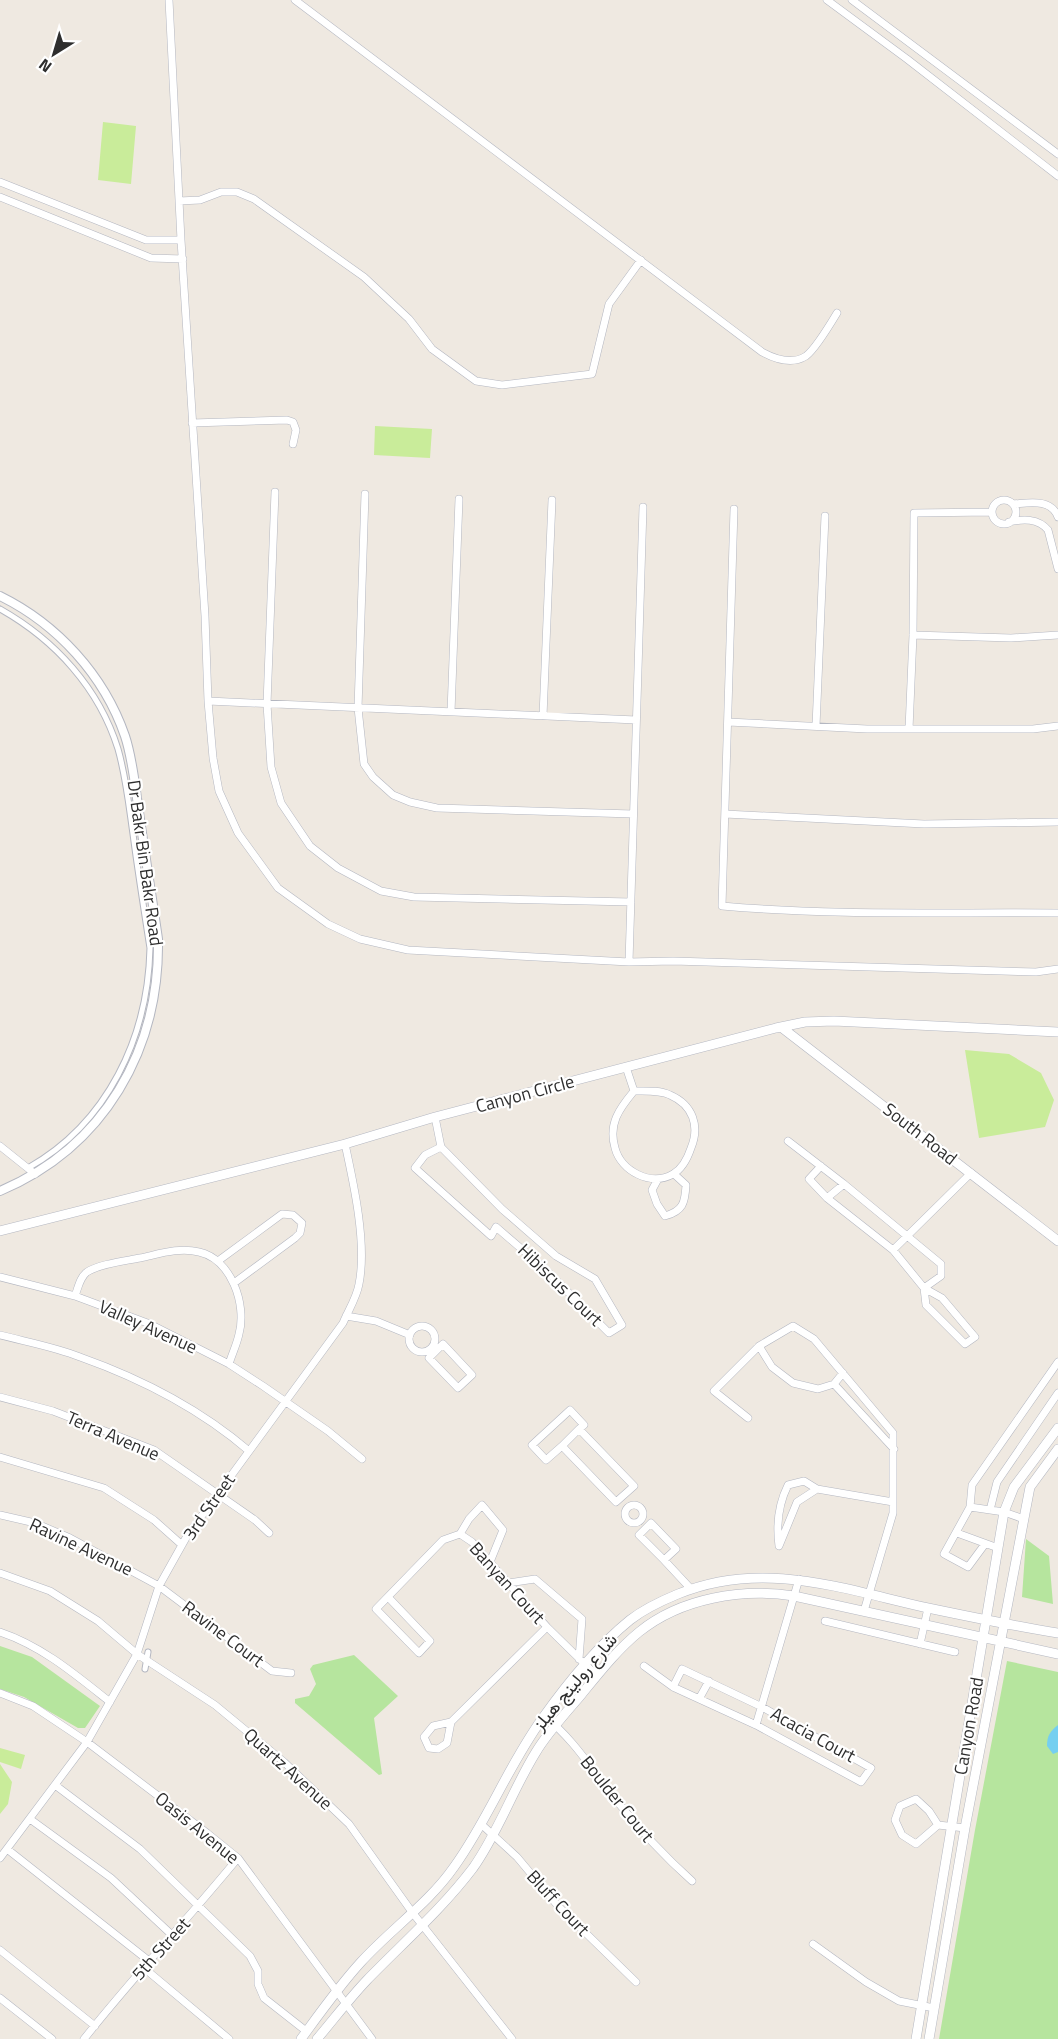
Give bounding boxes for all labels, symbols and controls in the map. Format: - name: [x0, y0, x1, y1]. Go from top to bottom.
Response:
- north arrow: [24, 24, 84, 84]
- text: N: [33, 53, 57, 79]
- street label: Dr Bakr Bin Bakr Road: [120, 778, 171, 948]
- street label: Canyon Circle: [473, 1067, 577, 1120]
- street label: South Road: [877, 1096, 963, 1171]
- street label: Hibiscus Court: [512, 1237, 609, 1333]
- street label: Valley Avenue: [95, 1293, 202, 1360]
- street label: Terra Avenue: [63, 1404, 164, 1467]
- street label: 3rd Street: [176, 1467, 242, 1546]
- street label: Ravine Avenue: [25, 1511, 138, 1582]
- street label: Banyan Court: [463, 1536, 552, 1630]
- street label: Ravine Court: [177, 1594, 271, 1674]
- street label: شارع رولينج هيلز: [525, 1627, 623, 1737]
- street label: Canyon Road: [947, 1675, 990, 1777]
- street label: Acacia Court: [766, 1700, 861, 1769]
- street label: Quartz Avenue: [238, 1721, 339, 1816]
- street label: Boulder Court: [574, 1750, 661, 1848]
- street label: Oasis Avenue: [149, 1785, 245, 1870]
- street label: Bluff Court: [521, 1864, 597, 1942]
- street label: 5th Street: [125, 1911, 197, 1986]

